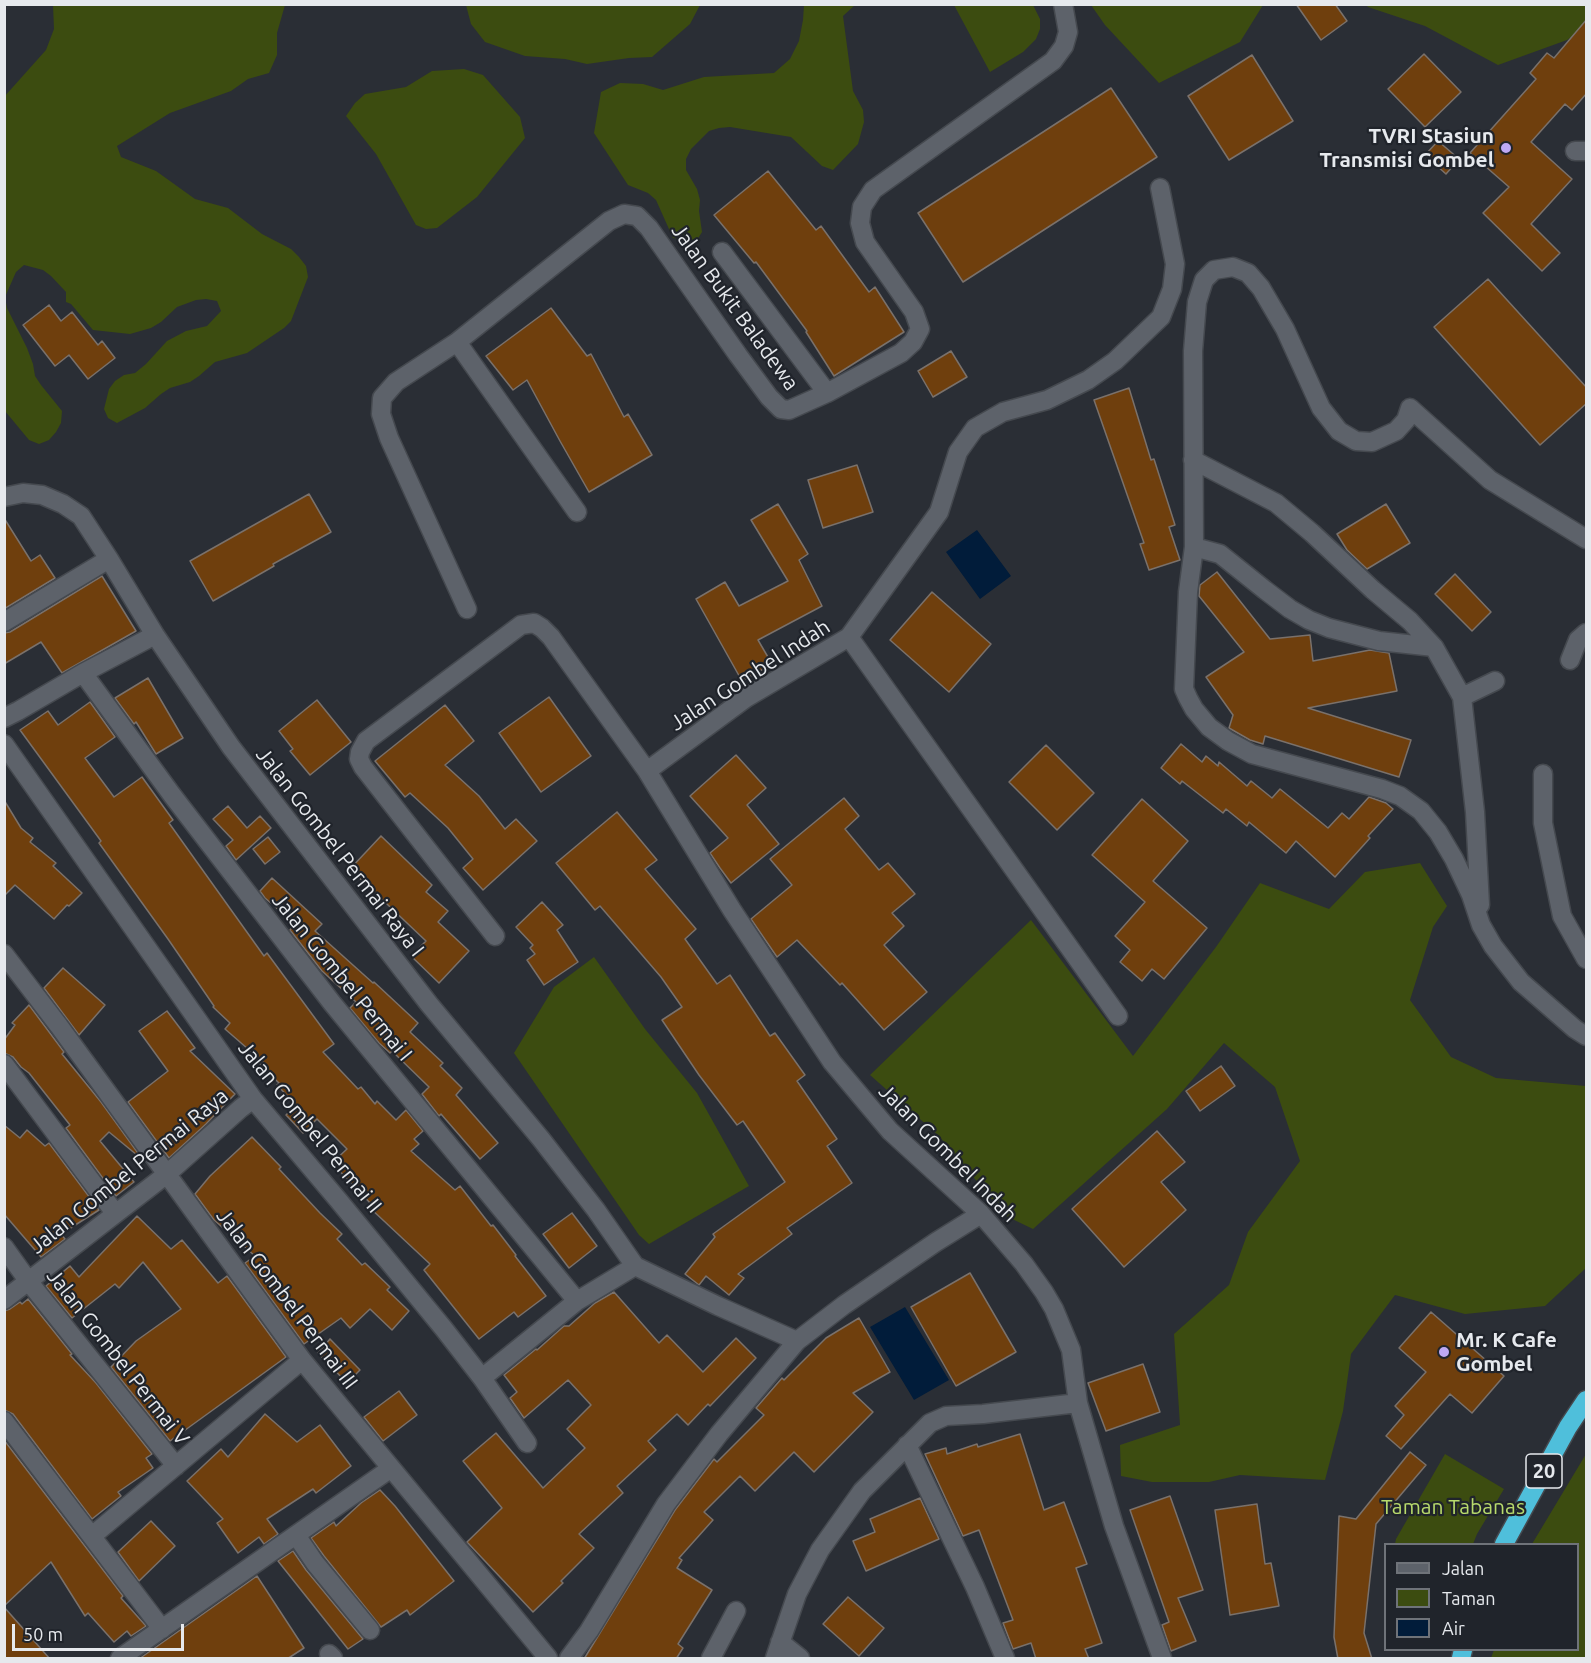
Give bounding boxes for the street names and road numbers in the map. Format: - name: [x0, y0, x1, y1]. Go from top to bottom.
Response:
- street label: Jalan Bukit Baladewa: [666, 219, 804, 395]
- street label: Jalan Gombel Indah: [665, 614, 835, 736]
- street label: Jalan Gombel Permai Raya I: [251, 743, 429, 961]
- street label: Jalan Gombel Permai I: [267, 888, 417, 1066]
- street label: Jalan Gombel Permai II: [233, 1036, 387, 1218]
- street label: Jalan Gombel Indah: [874, 1079, 1022, 1227]
- street label: Jalan Gombel Permai Raya: [25, 1083, 233, 1259]
- street label: Jalan Gombel Permai III: [211, 1204, 363, 1394]
- street label: Jalan Gombel Permai V: [41, 1264, 195, 1450]
- road number: 20: [1526, 1454, 1562, 1488]

